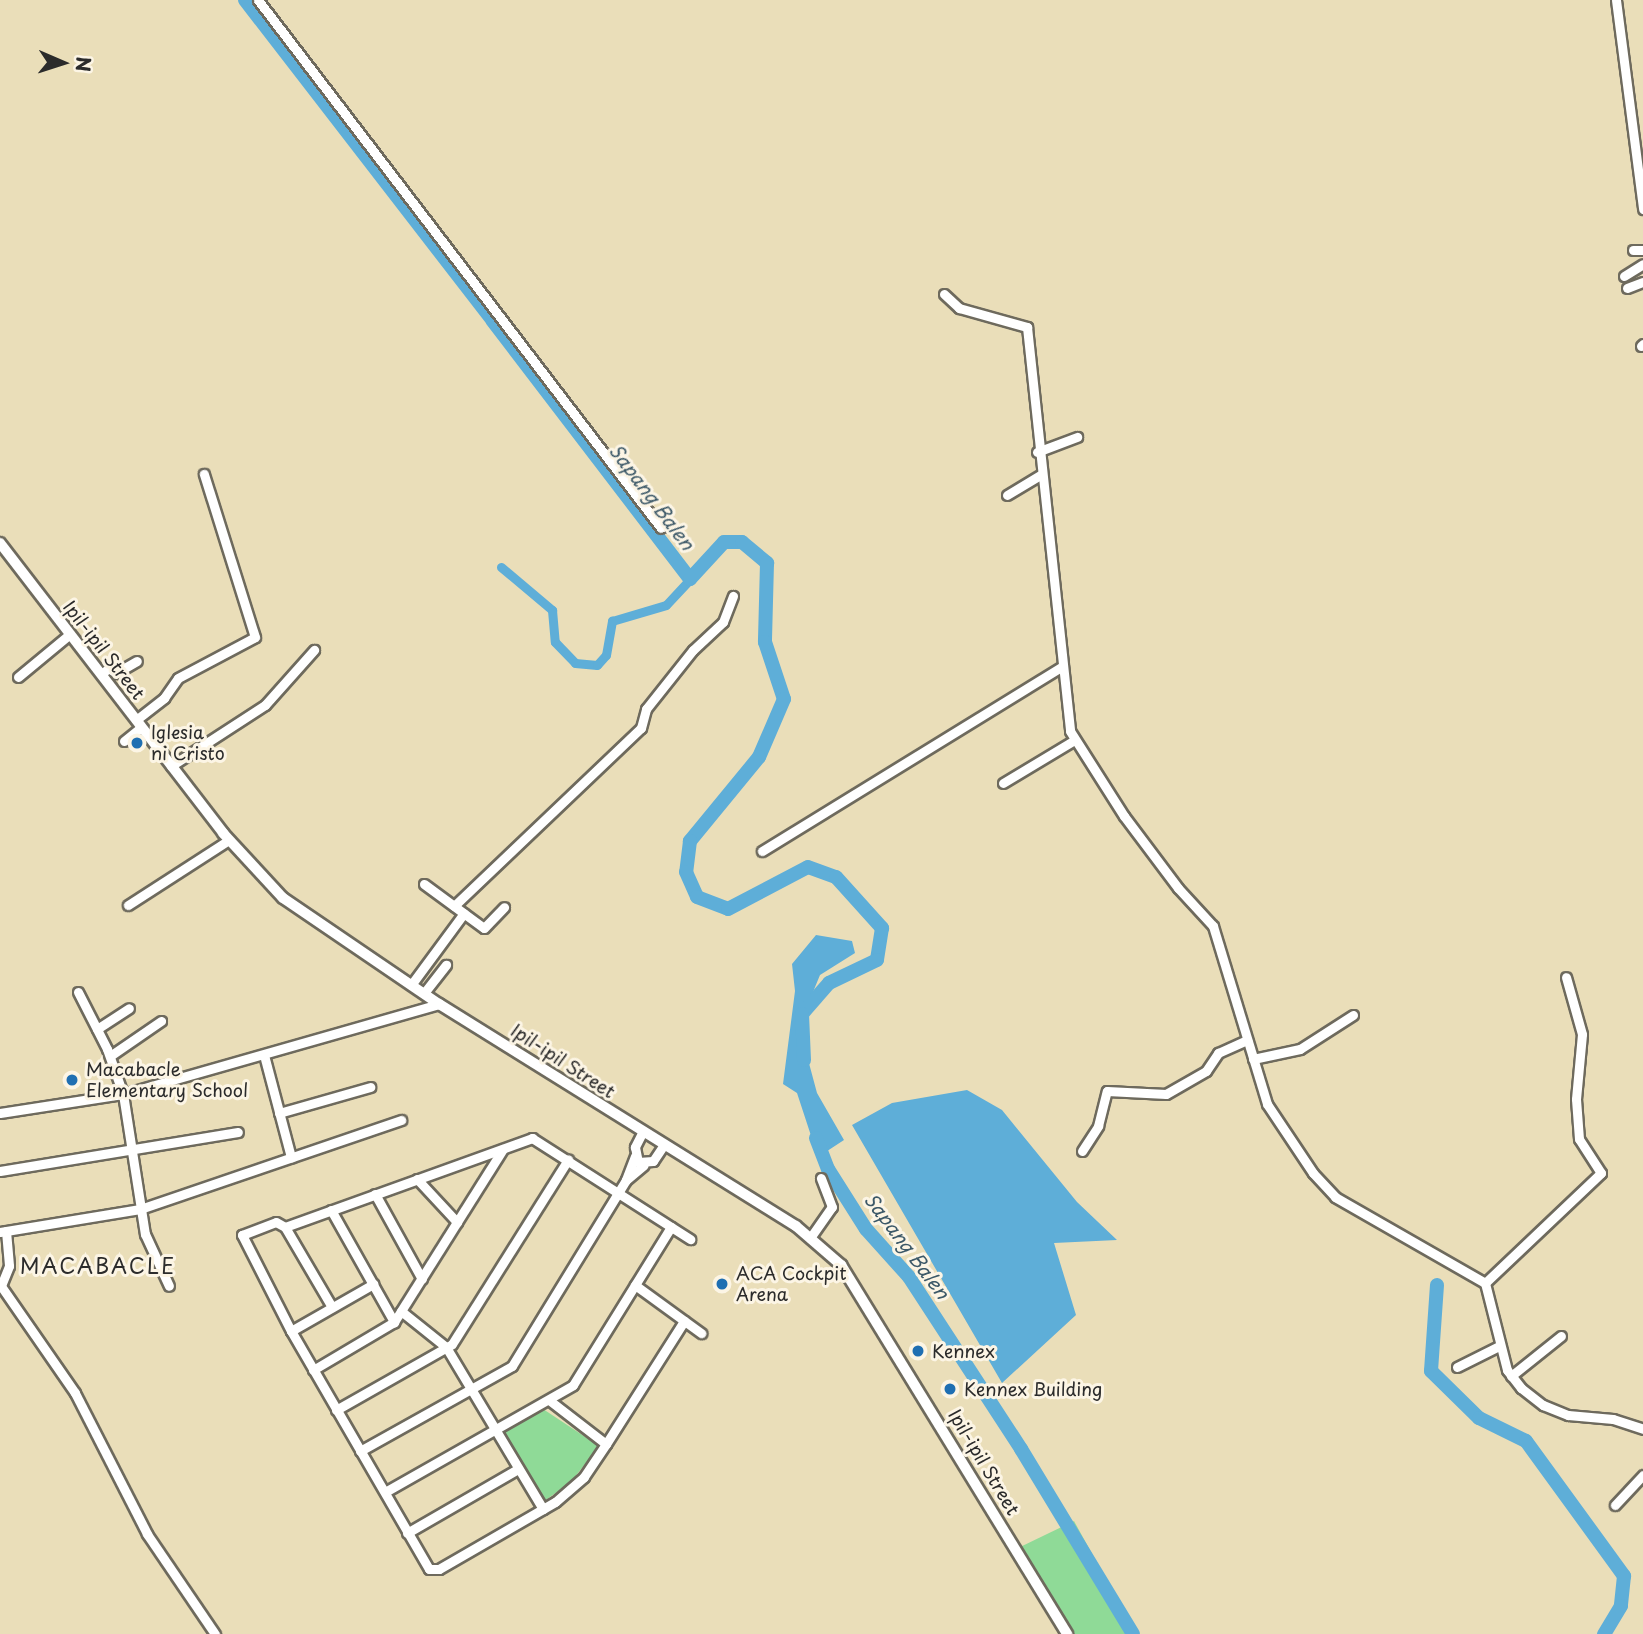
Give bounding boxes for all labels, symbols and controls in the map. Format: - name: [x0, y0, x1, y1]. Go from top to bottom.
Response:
- north arrow: [28, 28, 98, 98]
- text: N: [70, 56, 98, 72]
- water label: Sapang Balen: [605, 440, 699, 554]
- street label: Ipil-ipil Street: [58, 596, 150, 704]
- place label: Iglesia ni Cristo: [151, 722, 225, 764]
- marker: Iglesia ni Cristo: [129, 735, 145, 751]
- street label: Ipil-ipil Street: [507, 1019, 619, 1103]
- place label: Macabacle Elementary School: [86, 1059, 248, 1102]
- marker: Macabacle Elementary School: [64, 1072, 80, 1088]
- water label: Sapang Balen: [860, 1189, 954, 1303]
- district label: MACABACLE: [21, 1252, 175, 1278]
- place label: ACA Cockpit Arena: [736, 1263, 848, 1306]
- marker: ACA Cockpit Arena: [714, 1276, 730, 1292]
- place label: Kennex: [932, 1340, 995, 1362]
- marker: Kennex: [910, 1343, 926, 1359]
- place label: Kennex Building: [964, 1378, 1103, 1400]
- marker: Kennex Building: [942, 1381, 958, 1397]
- street label: Ipil-ipil Street: [944, 1405, 1024, 1519]

